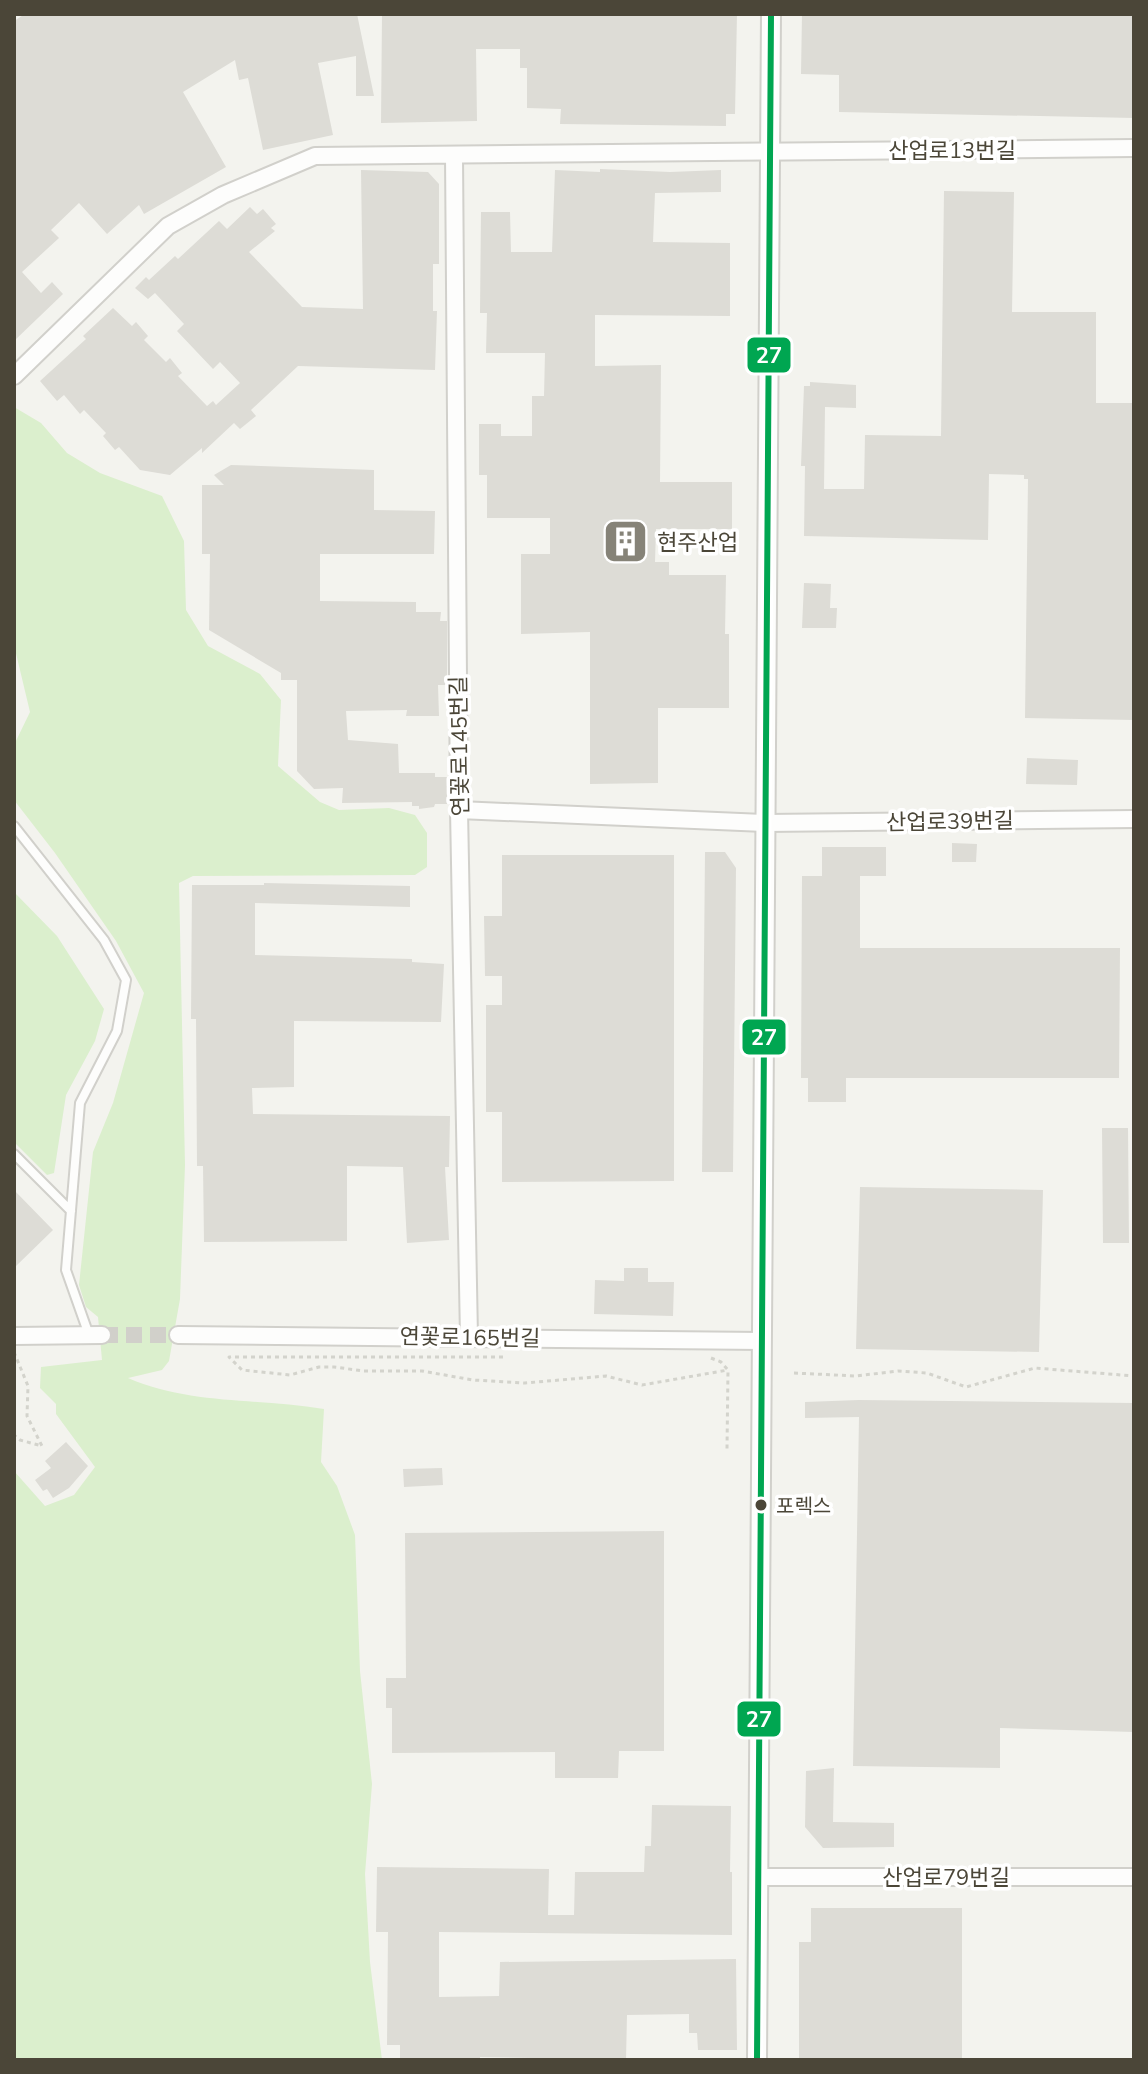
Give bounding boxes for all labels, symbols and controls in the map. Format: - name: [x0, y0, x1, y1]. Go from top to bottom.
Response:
- street label: 산업로13번길: [888, 136, 1016, 166]
- line badge: 27: [746, 336, 792, 374]
- text: 27: [756, 341, 782, 371]
- building icon: 현주산업: [602, 518, 650, 566]
- place label: 현주산업: [657, 528, 738, 558]
- street label: 연꽃로145번길: [444, 675, 476, 817]
- street label: 산업로39번길: [886, 806, 1014, 838]
- line badge: 27: [741, 1018, 787, 1056]
- text: 27: [751, 1023, 777, 1053]
- street label: 연꽃로165번길: [399, 1322, 541, 1354]
- place label: 포렉스: [776, 1493, 831, 1520]
- marker: 포렉스: [753, 1497, 769, 1513]
- line badge: 27: [736, 1700, 782, 1738]
- text: 27: [746, 1705, 772, 1735]
- street label: 산업로79번길: [882, 1863, 1010, 1893]

